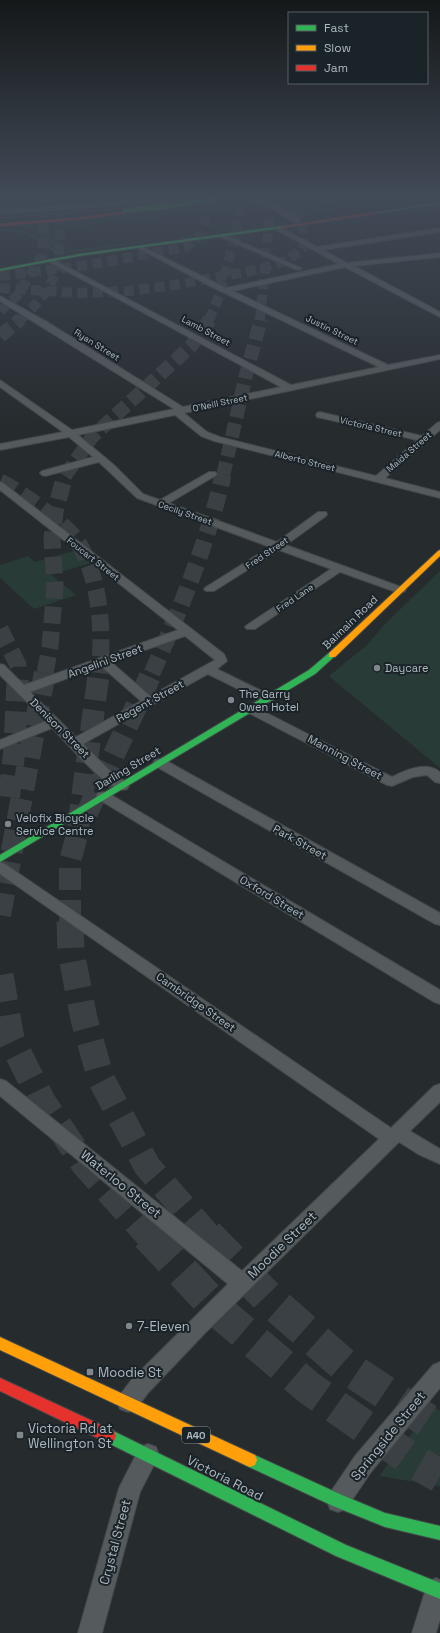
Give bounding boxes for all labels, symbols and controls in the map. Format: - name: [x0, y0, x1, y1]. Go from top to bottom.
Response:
- legend: [288, 12, 428, 84]
- text: Fast: [324, 20, 349, 36]
- text: Slow: [324, 40, 351, 56]
- text: Jam: [324, 60, 348, 76]
- street label: Justin Street: [304, 312, 360, 348]
- street label: Lamb Street: [180, 313, 232, 349]
- street label: Ryan Street: [72, 326, 122, 364]
- street label: O'Neill Street: [191, 391, 249, 415]
- street label: Victoria Street: [339, 414, 403, 440]
- street label: Maida Street: [384, 429, 434, 475]
- street label: Alberto Street: [274, 448, 336, 474]
- street label: Cecily Street: [156, 498, 214, 528]
- street label: Fred Street: [243, 534, 291, 572]
- street label: Foucart Street: [64, 535, 122, 583]
- street label: Fred Lane: [274, 581, 316, 615]
- street label: Balmain Road: [319, 592, 381, 652]
- street label: Angelini Street: [66, 641, 144, 681]
- place label: Daycare: [385, 661, 429, 675]
- marker: Daycare: [372, 663, 382, 673]
- street label: Regent Street: [114, 677, 186, 725]
- place label: The Garry Owen Hotel: [239, 687, 299, 714]
- street label: Denison Street: [27, 695, 93, 761]
- marker: The Garry Owen Hotel: [226, 695, 236, 705]
- street label: Manning Street: [305, 732, 385, 782]
- street label: Darling Street: [93, 743, 163, 793]
- place label: Velofix Bicycle Service Centre: [16, 811, 94, 838]
- marker: Velofix Bicycle Service Centre: [3, 819, 13, 829]
- street label: Park Street: [271, 821, 329, 863]
- street label: Oxford Street: [237, 872, 307, 922]
- street label: Cambridge Street: [154, 969, 238, 1035]
- street label: Waterloo Street: [77, 1146, 165, 1222]
- street label: Moodie Street: [244, 1208, 320, 1282]
- place label: 7-Eleven: [137, 1318, 190, 1335]
- marker: 7-Eleven: [124, 1321, 134, 1331]
- place label: Moodie St: [98, 1364, 162, 1381]
- marker: Moodie St: [85, 1367, 95, 1377]
- street label: Springside Street: [347, 1388, 429, 1484]
- place label: Victoria Rd at Wellington St: [28, 1420, 112, 1452]
- road number: A40: [182, 1427, 210, 1443]
- marker: Victoria Rd at Wellington St: [15, 1430, 25, 1440]
- street label: Victoria Road: [184, 1452, 266, 1504]
- street label: Crystal Street: [95, 1497, 135, 1586]

